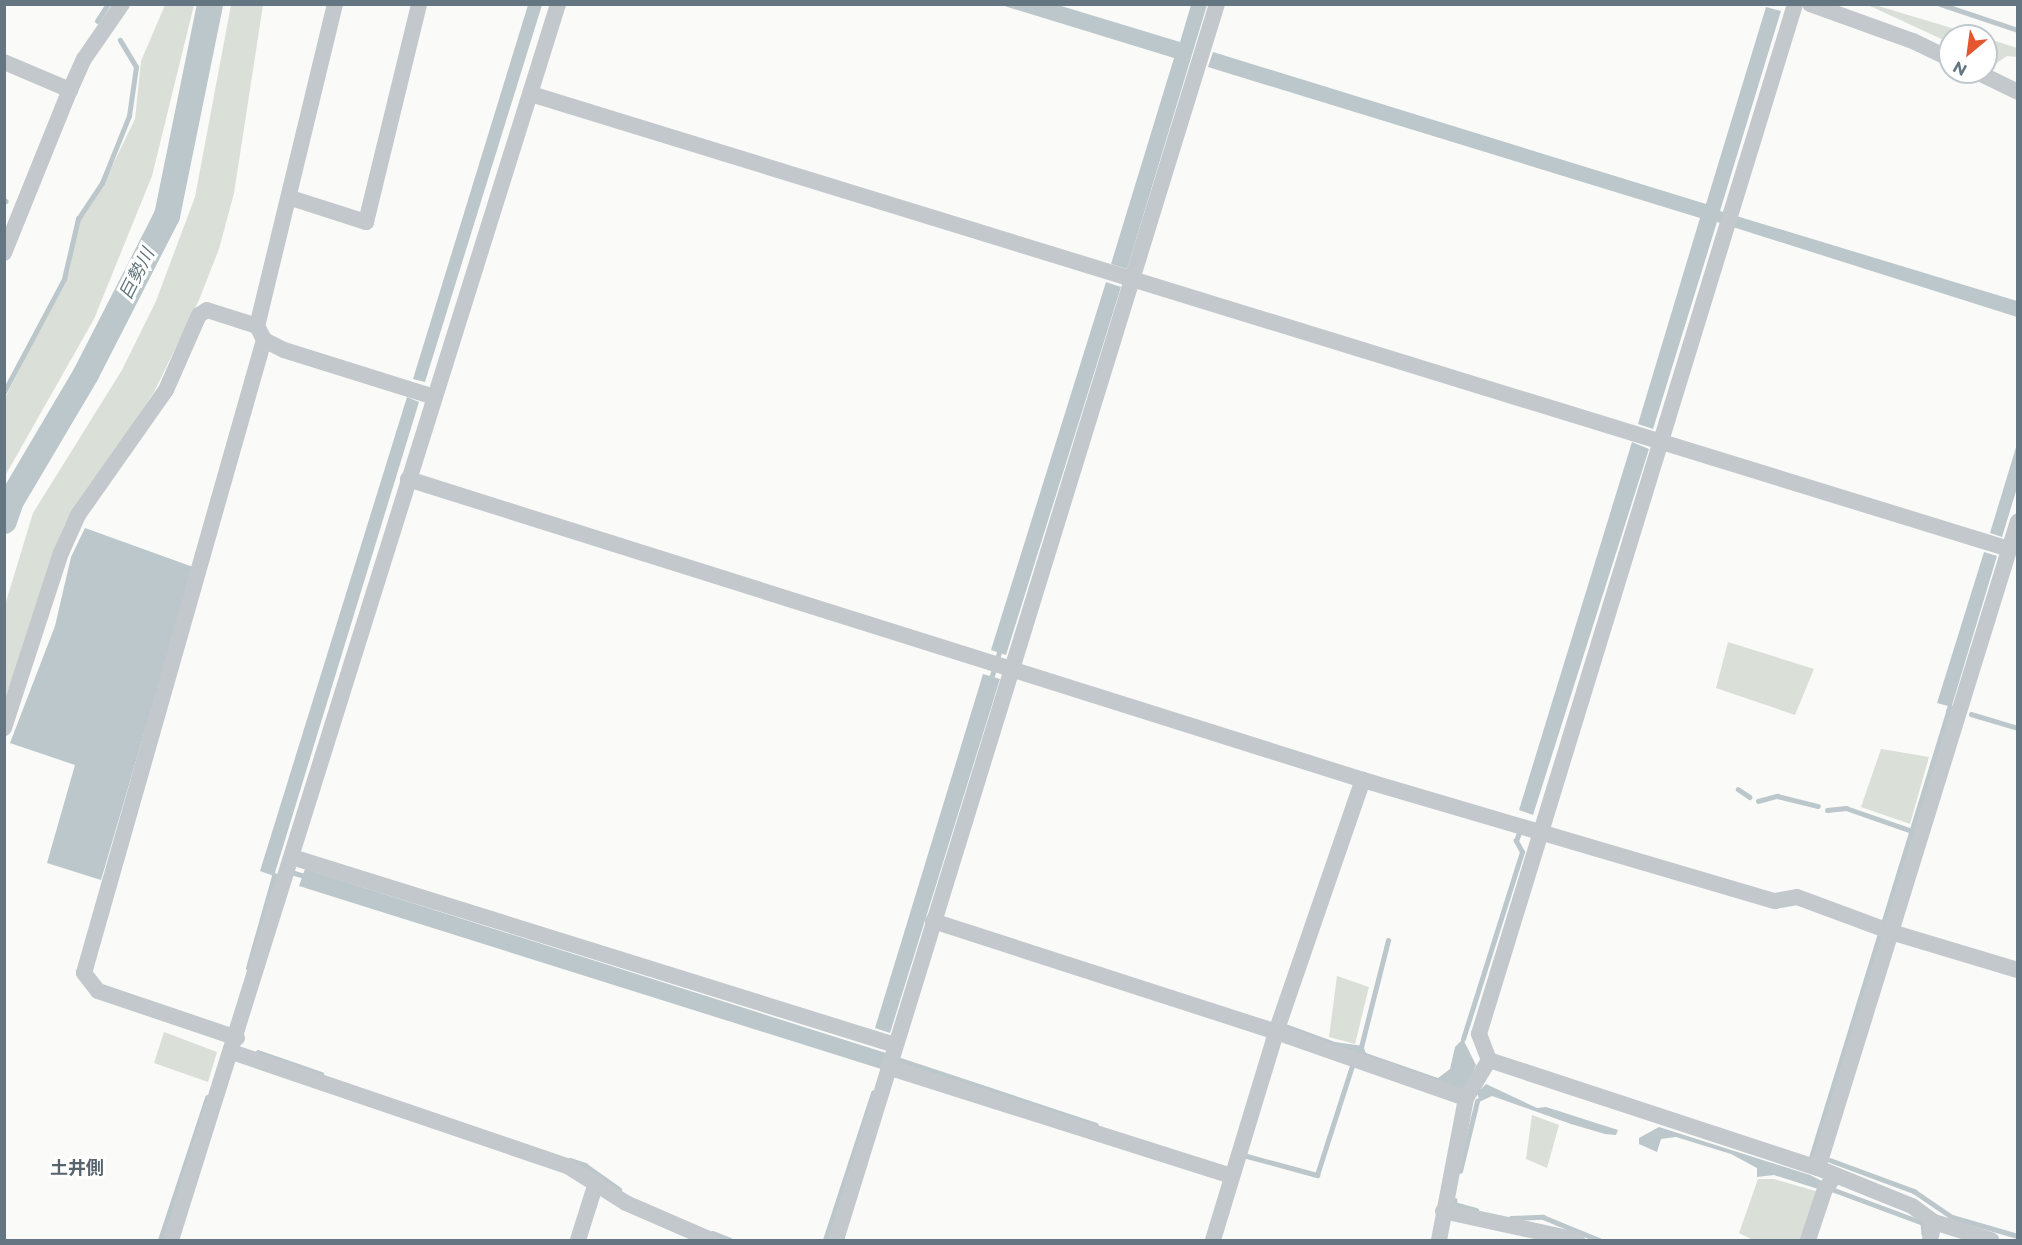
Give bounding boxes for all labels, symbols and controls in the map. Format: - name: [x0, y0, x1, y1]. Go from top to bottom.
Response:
- north arrow: [1938, 24, 1998, 84]
- text: N: [1950, 57, 1970, 80]
- water label: 巨勢川: [115, 245, 159, 303]
- district label: 土井側: [50, 1157, 104, 1179]

